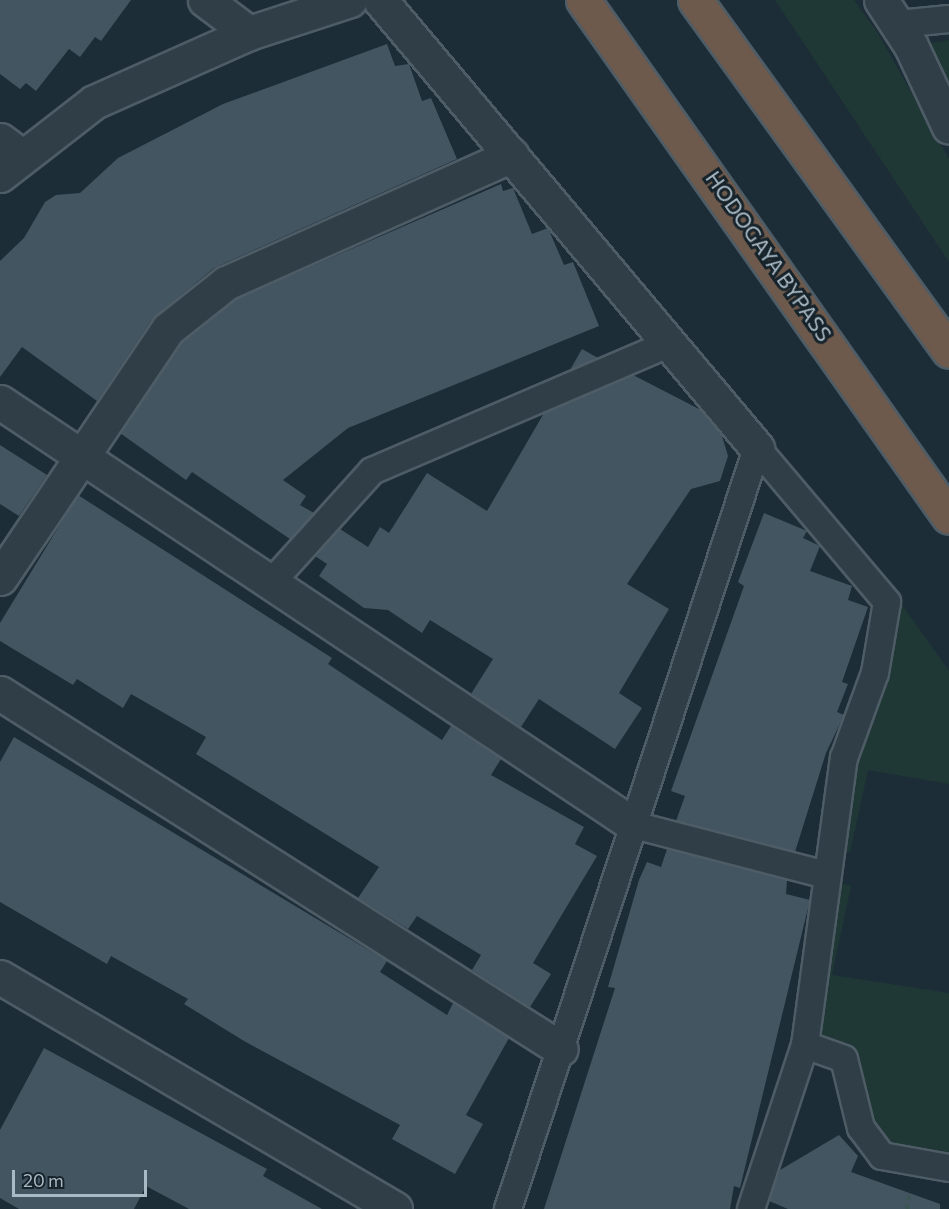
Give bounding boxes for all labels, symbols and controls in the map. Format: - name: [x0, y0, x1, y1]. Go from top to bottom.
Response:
- street label: HODOGAYA BYPASS: [701, 166, 837, 346]
- scale bar: [15, 1158, 150, 1196]
- text: 20 m: [23, 1169, 64, 1191]

